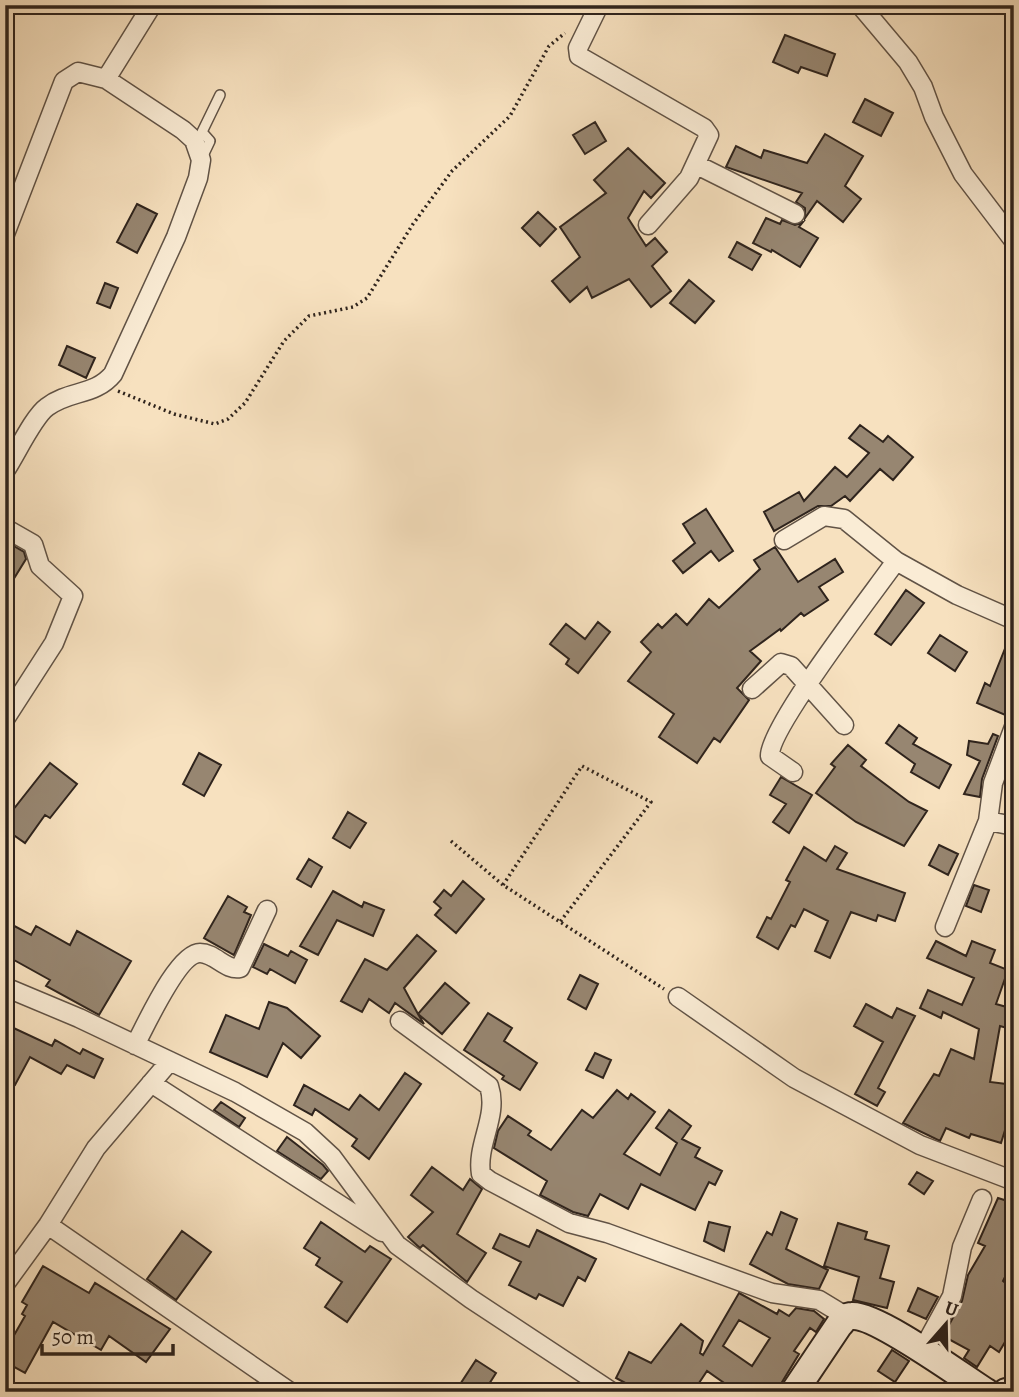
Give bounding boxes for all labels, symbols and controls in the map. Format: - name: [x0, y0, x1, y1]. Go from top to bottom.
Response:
- north arrow: [911, 1288, 981, 1358]
- text: U: [941, 1295, 962, 1323]
- scale bar: [42, 1313, 173, 1357]
- text: 50 m: [52, 1323, 94, 1351]

